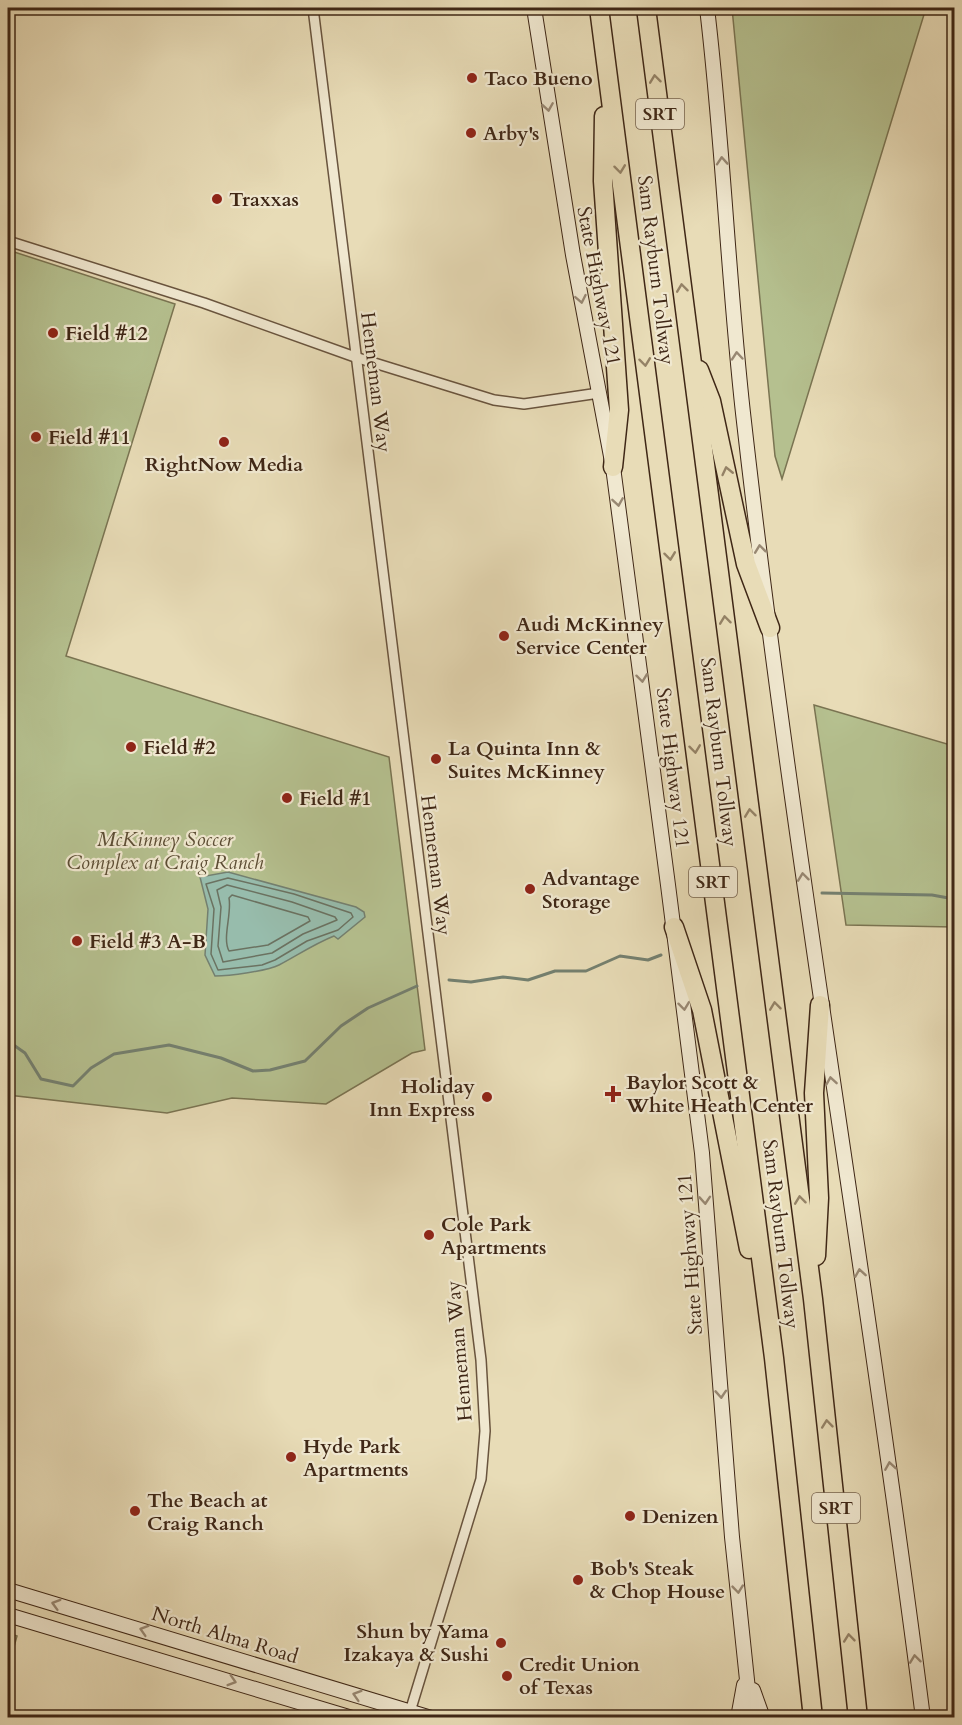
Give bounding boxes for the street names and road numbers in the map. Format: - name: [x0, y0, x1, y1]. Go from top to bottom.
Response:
- road number: SRT: [636, 99, 684, 129]
- street label: Sam Rayburn Tollway: [631, 174, 681, 367]
- street label: State Highway 121: [570, 204, 628, 368]
- street label: Henneman Way: [354, 310, 398, 454]
- street label: Sam Rayburn Tollway: [694, 656, 744, 849]
- street label: State Highway 121: [650, 686, 696, 850]
- street label: Henneman Way: [414, 793, 458, 937]
- road number: SRT: [689, 867, 737, 897]
- street label: Sam Rayburn Tollway: [756, 1138, 806, 1331]
- street label: State Highway 121: [671, 1172, 709, 1336]
- street label: Henneman Way: [439, 1279, 479, 1423]
- road number: SRT: [812, 1493, 860, 1523]
- street label: North Alma Road: [148, 1600, 302, 1670]

